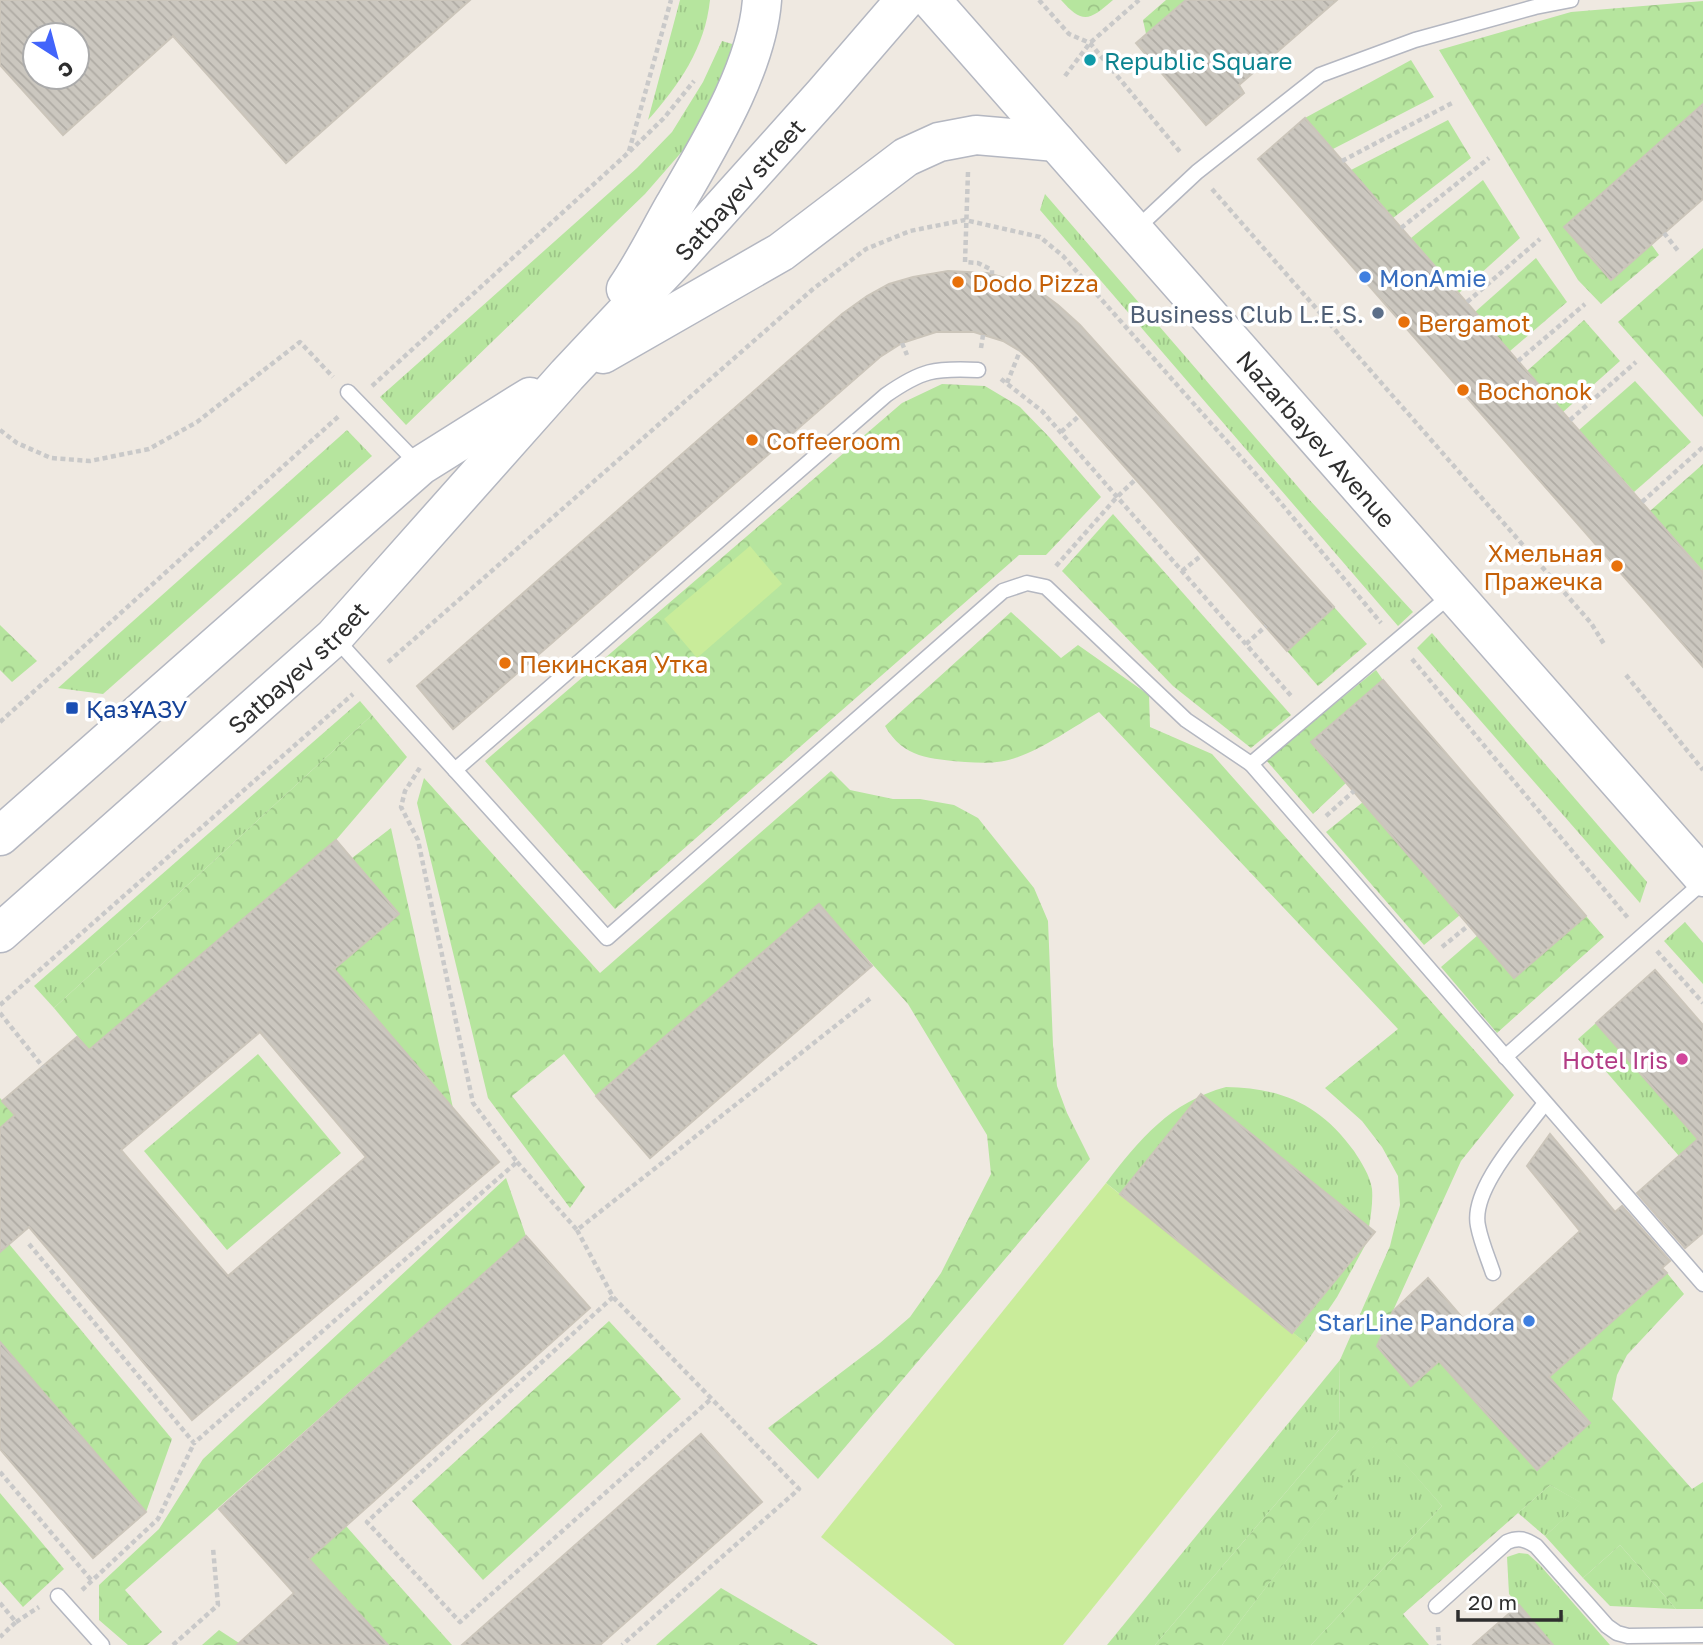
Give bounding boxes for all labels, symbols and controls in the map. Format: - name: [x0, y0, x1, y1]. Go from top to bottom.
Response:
- north arrow: [21, 21, 91, 91]
- place label: Republic Square: [1104, 46, 1292, 75]
- marker: Republic Square: [1082, 52, 1098, 68]
- text: С: [54, 57, 79, 83]
- street label: Satbayev street: [667, 112, 810, 266]
- place label: MonAmie: [1379, 263, 1486, 292]
- place label: Dodo Pizza: [972, 268, 1099, 297]
- marker: MonAmie: [1357, 269, 1373, 285]
- marker: Dodo Pizza: [950, 274, 966, 290]
- place label: Business Club L.E.S.: [1130, 299, 1364, 328]
- marker: Business Club L.E.S.: [1370, 305, 1386, 321]
- place label: Bergamot: [1418, 308, 1531, 337]
- marker: Bergamot: [1396, 314, 1412, 330]
- street label: Nazarbayev Avenue: [1231, 344, 1402, 533]
- place label: Bochonok: [1477, 376, 1592, 405]
- marker: Bochonok: [1455, 382, 1471, 398]
- place label: Coffeeroom: [766, 426, 901, 455]
- marker: Coffeeroom: [744, 432, 760, 448]
- place label: Хмельная Пражечка: [1484, 538, 1603, 595]
- marker: Хмельная Пражечка: [1609, 558, 1625, 574]
- street label: Satbayev street: [221, 595, 374, 739]
- place label: Пекинская Утка: [519, 649, 708, 678]
- marker: Пекинская Утка: [497, 655, 513, 671]
- place label: ҚазҰАЗУ: [86, 694, 187, 723]
- marker: ҚазҰАЗУ: [64, 700, 80, 716]
- place label: Hotel Iris: [1562, 1045, 1668, 1074]
- marker: Hotel Iris: [1674, 1051, 1690, 1067]
- place label: StarLine Pandora: [1317, 1307, 1515, 1336]
- marker: StarLine Pandora: [1521, 1313, 1537, 1329]
- scale bar: [1458, 1578, 1561, 1622]
- text: 20 m: [1468, 1589, 1517, 1615]

